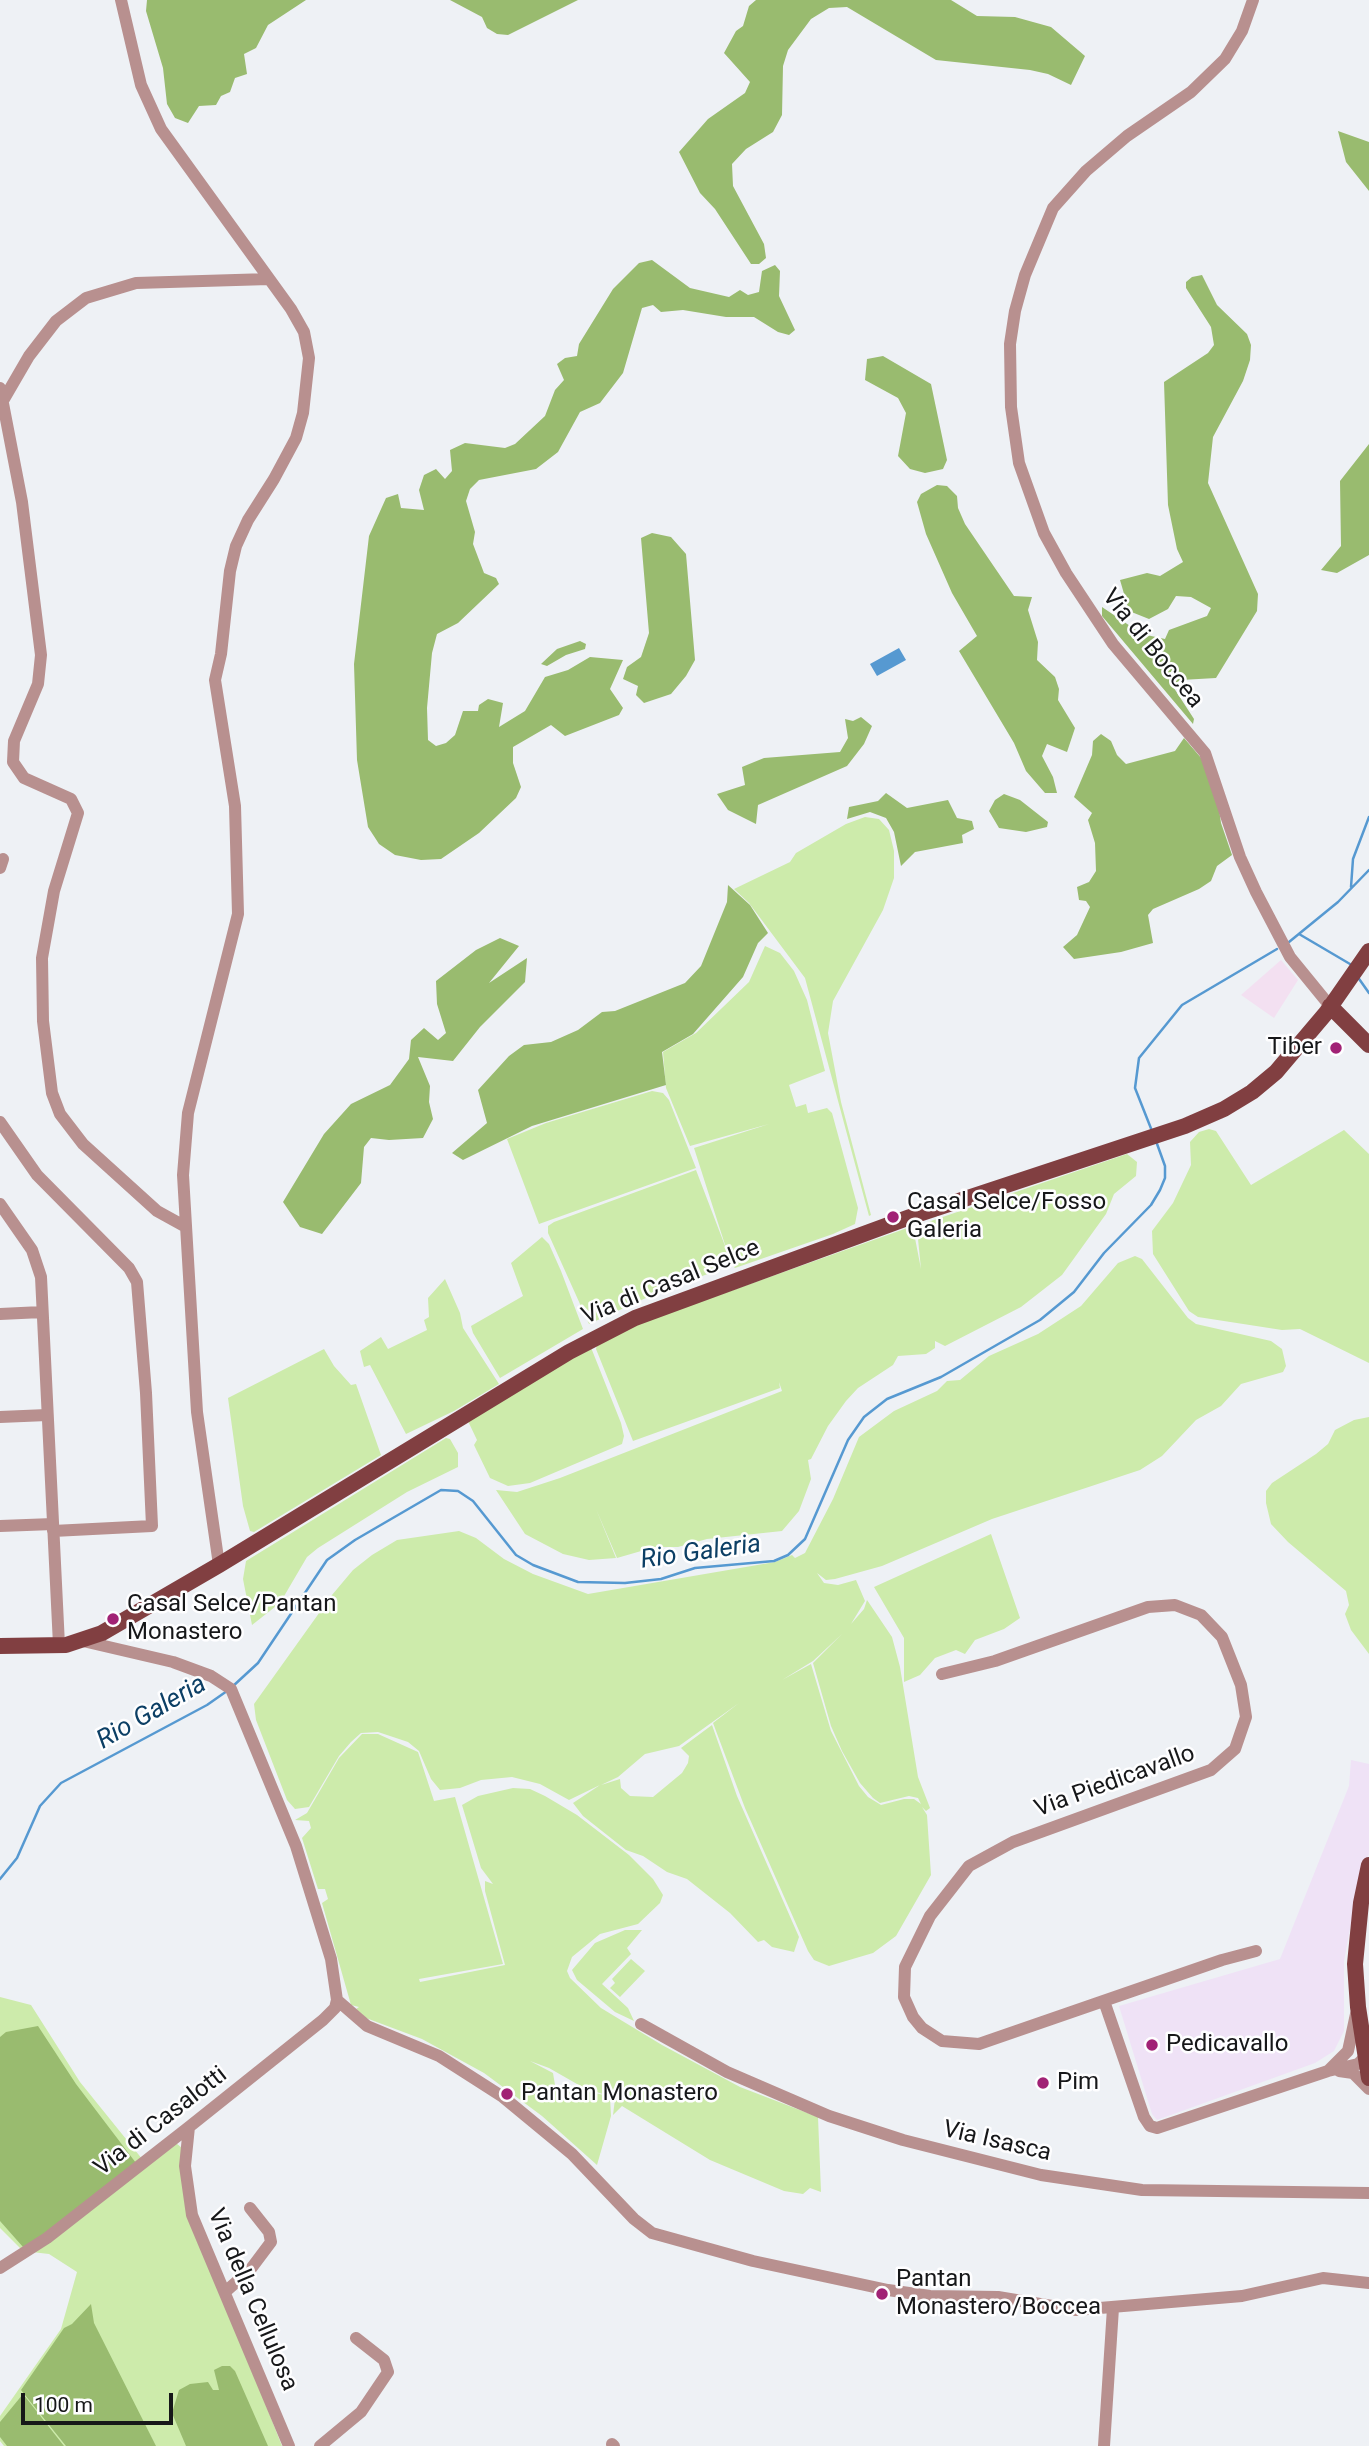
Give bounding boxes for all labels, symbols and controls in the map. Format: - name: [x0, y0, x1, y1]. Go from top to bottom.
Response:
- street label: Via di Boccea: [1095, 584, 1209, 714]
- place label: Tiber: [1268, 1034, 1322, 1062]
- marker: Tiber: [1328, 1040, 1344, 1056]
- place label: Casal Selce/Fosso Galeria: [907, 1189, 1106, 1245]
- marker: Casal Selce/Fosso Galeria: [885, 1209, 901, 1225]
- street label: Via di Casal Selce: [578, 1234, 764, 1332]
- water label: Rio Galeria: [639, 1529, 763, 1577]
- place label: Casal Selce/Pantan Monastero: [127, 1591, 336, 1647]
- marker: Casal Selce/Pantan Monastero: [105, 1611, 121, 1627]
- water label: Rio Galeria: [92, 1669, 212, 1757]
- street label: Via Piedicavallo: [1031, 1740, 1199, 1824]
- place label: Pedicavallo: [1166, 2031, 1288, 2059]
- marker: Pedicavallo: [1144, 2037, 1160, 2053]
- street label: Via di Casalotti: [89, 2061, 233, 2183]
- place label: Pim: [1057, 2069, 1099, 2097]
- marker: Pim: [1035, 2075, 1051, 2091]
- place label: Pantan Monastero: [521, 2080, 718, 2108]
- marker: Pantan Monastero: [499, 2086, 515, 2102]
- street label: Via Isasca: [940, 2116, 1054, 2168]
- street label: Via della Cellulosa: [201, 2204, 303, 2396]
- place label: Pantan Monastero/Boccea: [896, 2266, 1101, 2322]
- marker: Pantan Monastero/Boccea: [874, 2286, 890, 2302]
- scale bar: [24, 2380, 177, 2424]
- text: 100 m: [34, 2393, 93, 2417]

